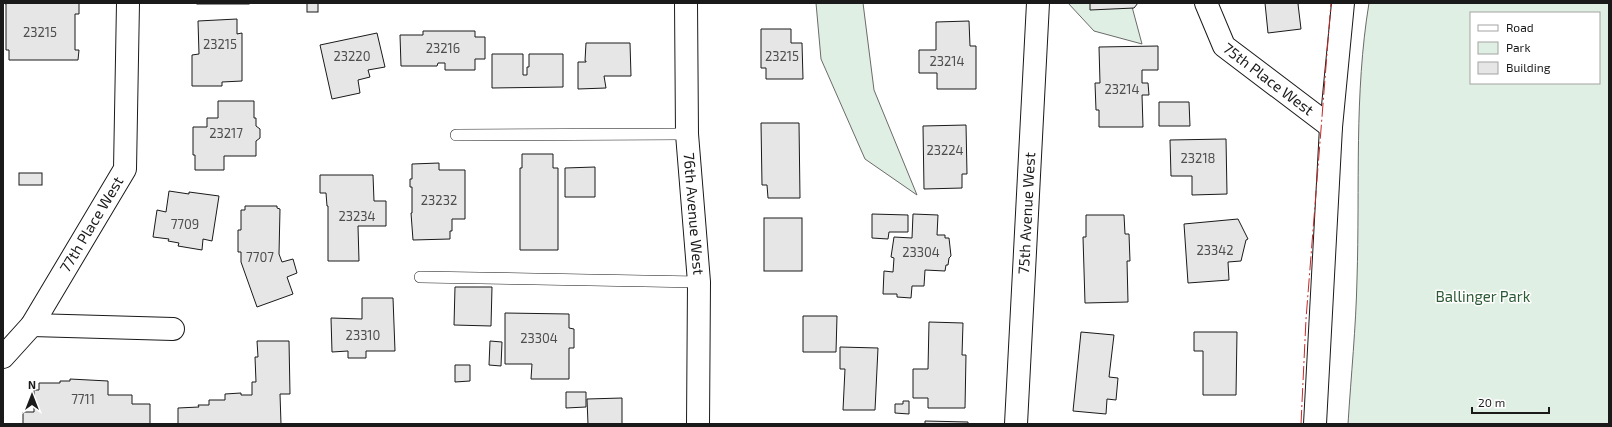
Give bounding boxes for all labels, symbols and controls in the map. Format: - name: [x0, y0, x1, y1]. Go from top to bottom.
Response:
- legend: [1470, 12, 1600, 84]
- text: Road: [1506, 20, 1534, 34]
- house number: 23215: [23, 24, 57, 40]
- house number: 23215: [203, 36, 237, 52]
- street label: 75th Place West: [1220, 39, 1318, 119]
- house number: 23216: [426, 40, 460, 56]
- text: Park: [1506, 40, 1531, 54]
- house number: 23220: [334, 48, 371, 64]
- house number: 23215: [765, 48, 799, 64]
- house number: 23214: [929, 53, 965, 69]
- text: Building: [1506, 60, 1551, 74]
- house number: 23214: [1104, 81, 1140, 97]
- house number: 23217: [209, 125, 243, 141]
- house number: 23224: [926, 142, 964, 158]
- house number: 23218: [1181, 150, 1215, 166]
- street label: 76th Avenue West: [681, 152, 708, 276]
- street label: 75th Avenue West: [1014, 152, 1038, 275]
- street label: 77th Place West: [55, 173, 127, 275]
- house number: 23232: [421, 192, 457, 208]
- house number: 23234: [338, 208, 376, 224]
- house number: 7709: [171, 216, 199, 232]
- house number: 23342: [1196, 242, 1234, 258]
- house number: 23304: [902, 244, 940, 260]
- house number: 7707: [246, 249, 274, 265]
- park label: Ballinger Park: [1436, 287, 1531, 305]
- house number: 23310: [346, 327, 380, 343]
- house number: 23304: [520, 330, 558, 346]
- north arrow: [12, 375, 52, 415]
- text: N: [28, 378, 36, 391]
- scale bar: [1472, 389, 1549, 415]
- house number: 7711: [71, 391, 95, 407]
- text: 20 m: [1478, 395, 1505, 409]

